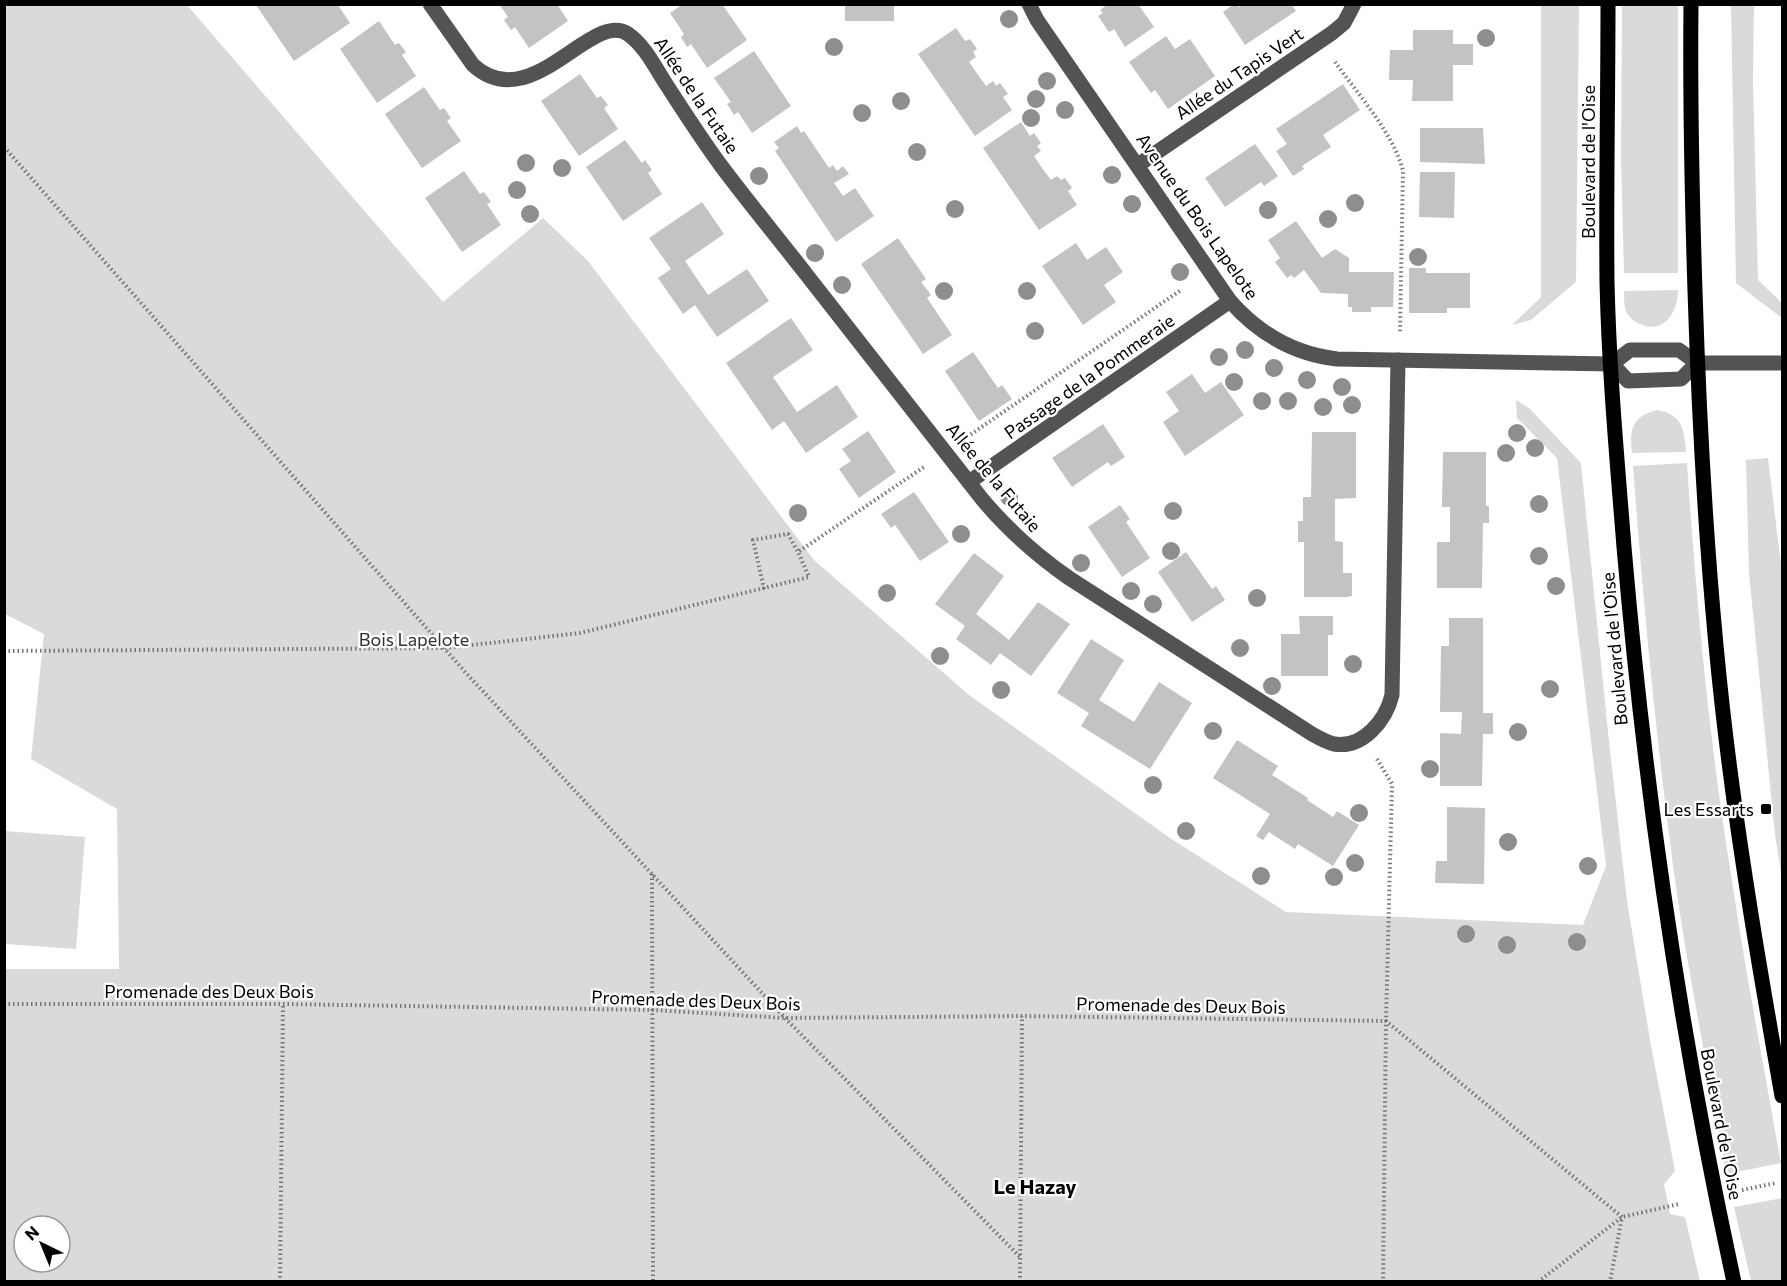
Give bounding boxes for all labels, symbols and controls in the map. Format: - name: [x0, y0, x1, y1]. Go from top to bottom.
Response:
- street label: Allée du Tapis Vert: [1171, 22, 1307, 124]
- street label: Allée de la Futaie: [650, 33, 744, 157]
- street label: Boulevard de l'Oise: [1577, 85, 1599, 239]
- street label: Avenue du Bois Lapelote: [1132, 129, 1264, 303]
- street label: Passage de la Pommeraie: [1000, 309, 1178, 443]
- street label: Allée de la Futaie: [942, 418, 1046, 536]
- street label: Boulevard de l'Oise: [1596, 571, 1632, 727]
- park label: Bois Lapelote: [359, 628, 469, 650]
- place label: Les Essarts: [1663, 798, 1754, 820]
- marker: Les Essarts: [1759, 802, 1773, 816]
- street label: Promenade des Deux Bois: [104, 980, 314, 1002]
- street label: Promenade des Deux Bois: [591, 985, 801, 1015]
- street label: Promenade des Deux Bois: [1076, 992, 1286, 1018]
- street label: Boulevard de l'Oise: [1697, 1046, 1747, 1202]
- district label: Le Hazay: [993, 1174, 1077, 1198]
- north arrow: [12, 1214, 72, 1274]
- text: N: [21, 1222, 42, 1244]

